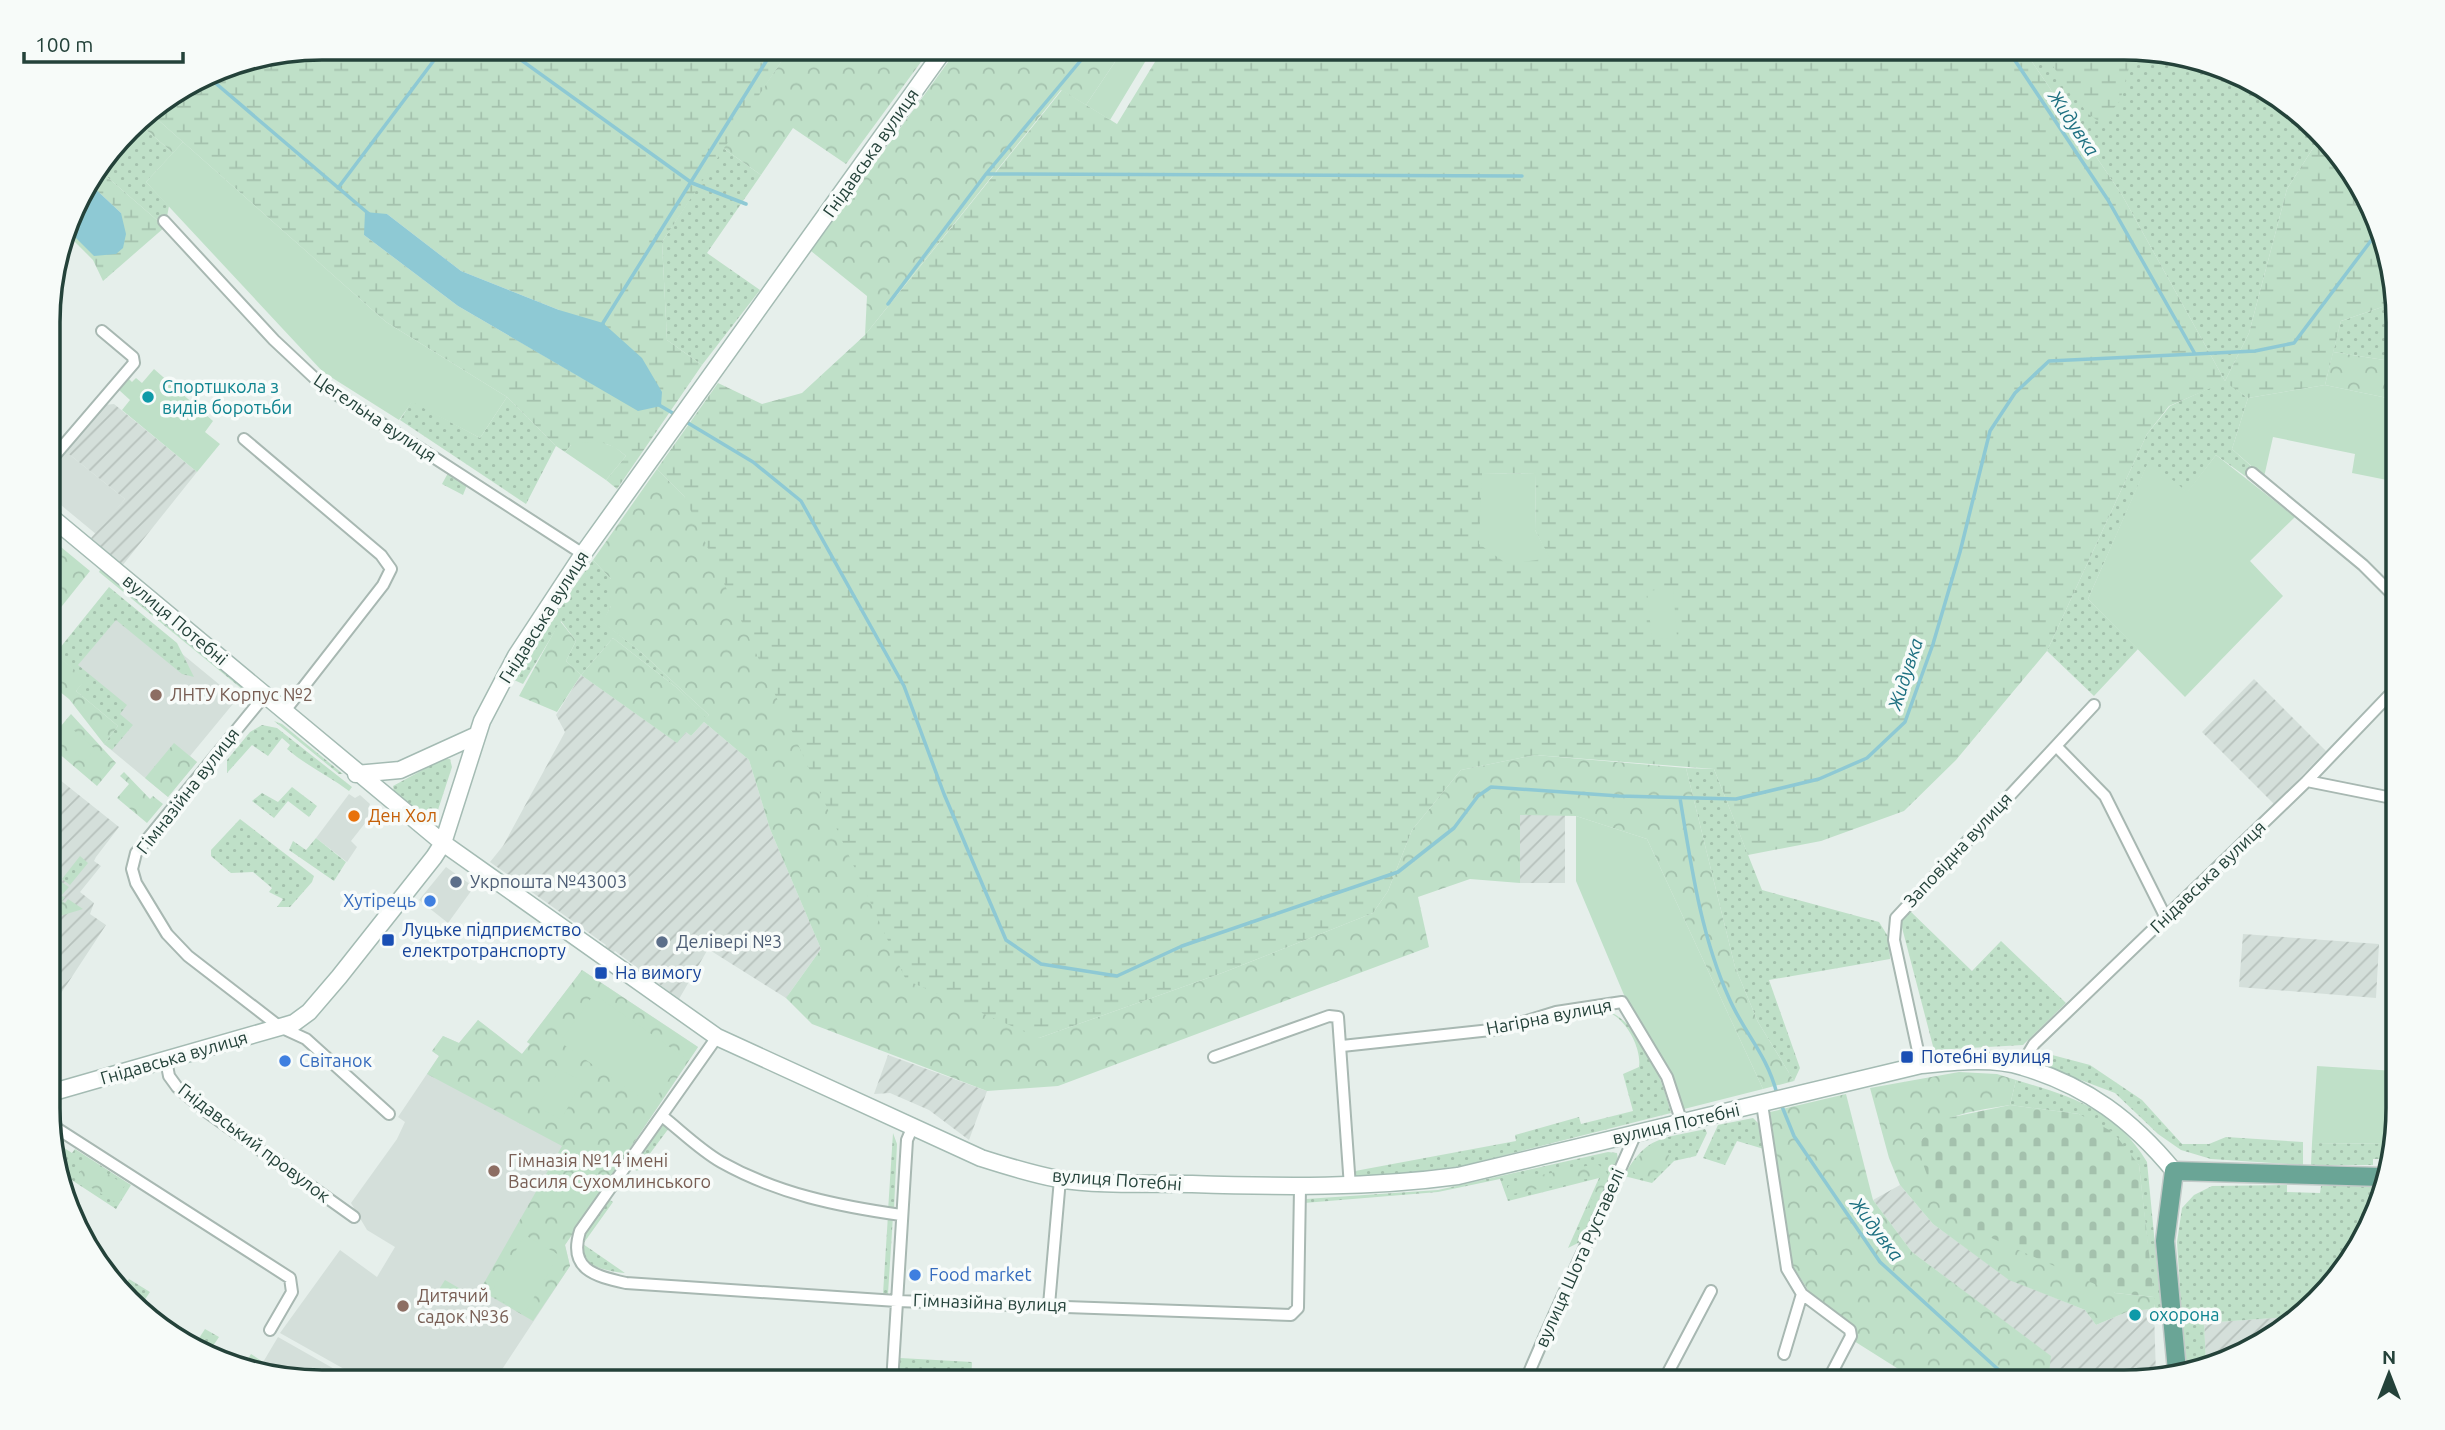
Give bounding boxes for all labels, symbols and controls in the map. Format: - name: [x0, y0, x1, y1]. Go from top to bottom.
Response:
- scale bar: [24, 21, 184, 65]
- text: 100 m: [35, 32, 93, 56]
- street label: Гнідавська вулиця: [818, 84, 922, 220]
- water label: Жидувка: [2044, 85, 2104, 160]
- street label: Цегельна вулиця: [311, 369, 440, 465]
- place label: Спортшкола з видів боротьби: [162, 376, 292, 417]
- marker: Спортшкола з видів боротьби: [140, 389, 156, 405]
- street label: Гнідавська вулиця: [494, 547, 592, 686]
- street label: вулиця Потебні: [119, 570, 232, 669]
- water label: Жидувка: [1883, 635, 1927, 713]
- place label: ЛНТУ Корпус №2: [170, 684, 313, 704]
- marker: ЛНТУ Корпус №2: [148, 687, 164, 703]
- street label: Гімназійна вулиця: [132, 724, 243, 857]
- street label: Заповідна вулиця: [1899, 788, 2015, 910]
- place label: Ден Хол: [368, 805, 437, 825]
- marker: Ден Хол: [346, 808, 362, 824]
- street label: Гнідавська вулиця: [2146, 816, 2269, 936]
- place label: Укрпошта №43003: [470, 871, 627, 891]
- marker: Укрпошта №43003: [448, 874, 464, 890]
- place label: Хутірець: [343, 890, 416, 910]
- marker: Хутірець: [422, 893, 438, 909]
- place label: Луцьке підприємство електротранспорту: [402, 919, 582, 960]
- place label: Делівері №3: [676, 931, 782, 951]
- marker: Луцьке підприємство електротранспорту: [380, 932, 396, 948]
- marker: Делівері №3: [654, 934, 670, 950]
- place label: На вимогу: [615, 962, 702, 982]
- marker: На вимогу: [593, 965, 609, 981]
- street label: Нагірна вулиця: [1484, 994, 1613, 1038]
- street label: Гнідавська вулиця: [98, 1026, 250, 1088]
- place label: Потебні вулиця: [1921, 1046, 2051, 1066]
- marker: Потебні вулиця: [1899, 1049, 1915, 1065]
- place label: Світанок: [299, 1050, 372, 1070]
- marker: Світанок: [277, 1053, 293, 1069]
- street label: Гнідавський провулок: [175, 1079, 334, 1206]
- street label: вулиця Потебні: [1610, 1099, 1741, 1147]
- place label: Гімназія №14 імені Василя Сухомлинського: [508, 1150, 711, 1191]
- marker: Гімназія №14 імені Василя Сухомлинського: [486, 1163, 502, 1179]
- street label: вулиця Потебні: [1051, 1164, 1183, 1194]
- street label: вулиця Шота Руставелі: [1531, 1165, 1628, 1350]
- water label: Жидувка: [1845, 1192, 1908, 1265]
- place label: Food market: [929, 1264, 1032, 1284]
- marker: Food market: [907, 1267, 923, 1283]
- place label: Дитячий садок №36: [417, 1285, 509, 1326]
- street label: Гімназійна вулиця: [913, 1289, 1067, 1315]
- marker: Дитячий садок №36: [395, 1298, 411, 1314]
- place label: охорона: [2149, 1304, 2220, 1324]
- marker: охорона: [2127, 1307, 2143, 1323]
- north arrow: [2354, 1339, 2424, 1409]
- text: N: [2382, 1346, 2396, 1368]

